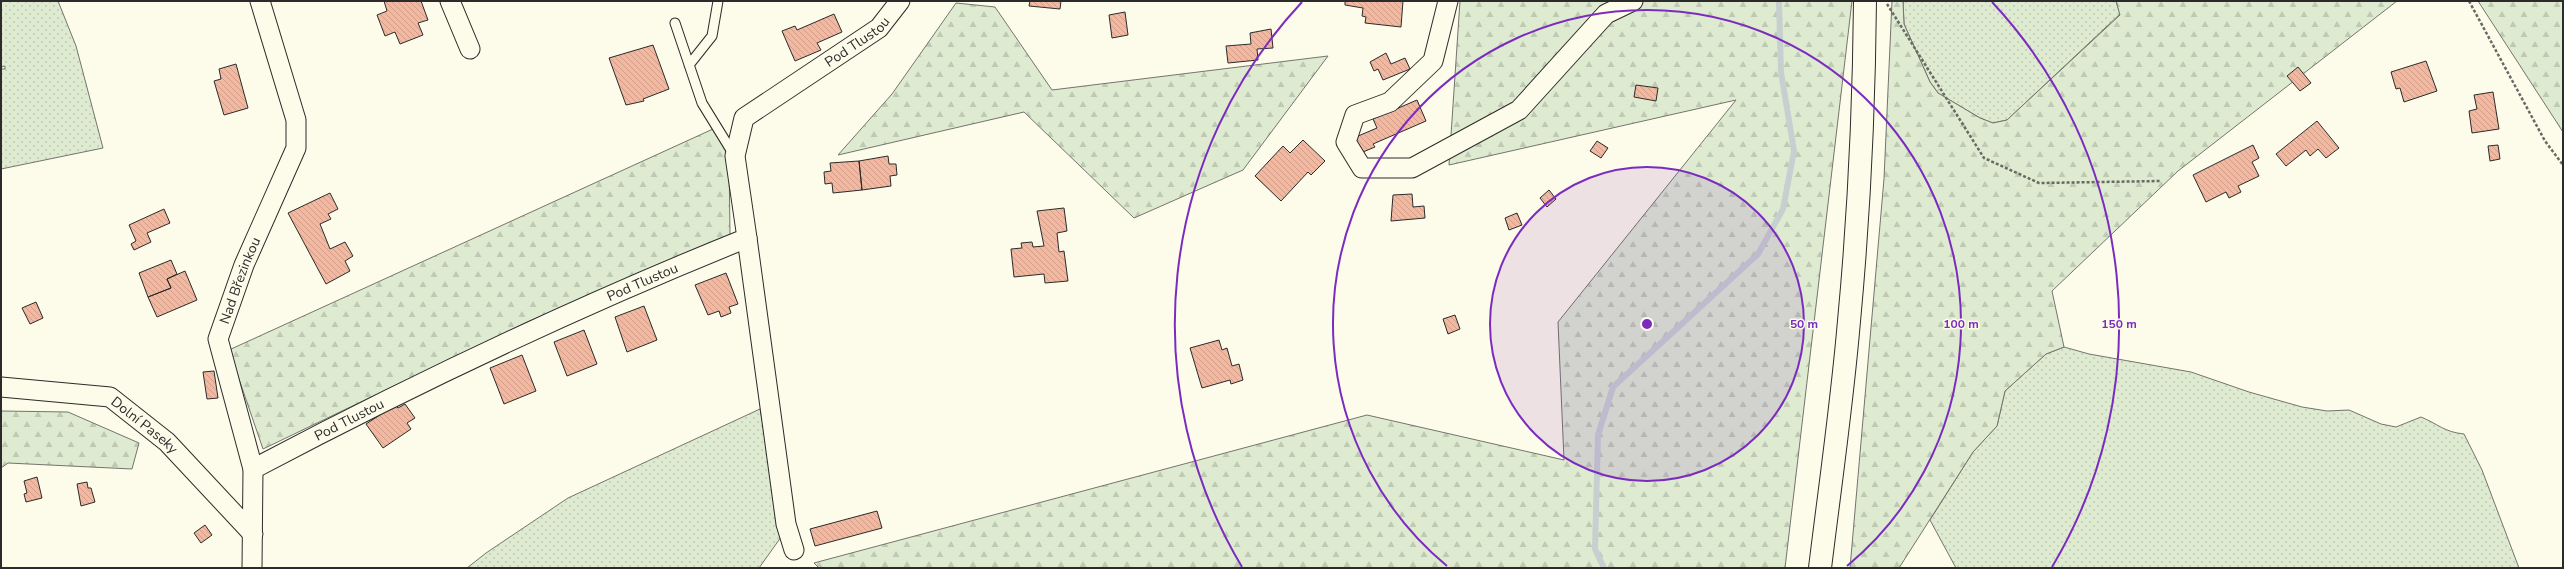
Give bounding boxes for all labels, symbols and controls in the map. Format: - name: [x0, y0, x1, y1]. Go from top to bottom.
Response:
- street label: Pod Tlustou: [821, 13, 894, 71]
- street label: Nad Březinkou: [215, 234, 265, 327]
- street label: Pod Tlustou: [604, 258, 681, 306]
- text: 50 m: [1790, 316, 1818, 332]
- text: 100 m: [1943, 316, 1979, 332]
- text: 150 m: [2101, 316, 2137, 332]
- centre of rings: [1640, 317, 1654, 331]
- street label: Dolní Paseky: [107, 392, 183, 458]
- street label: Pod Tlustou: [311, 394, 387, 445]

